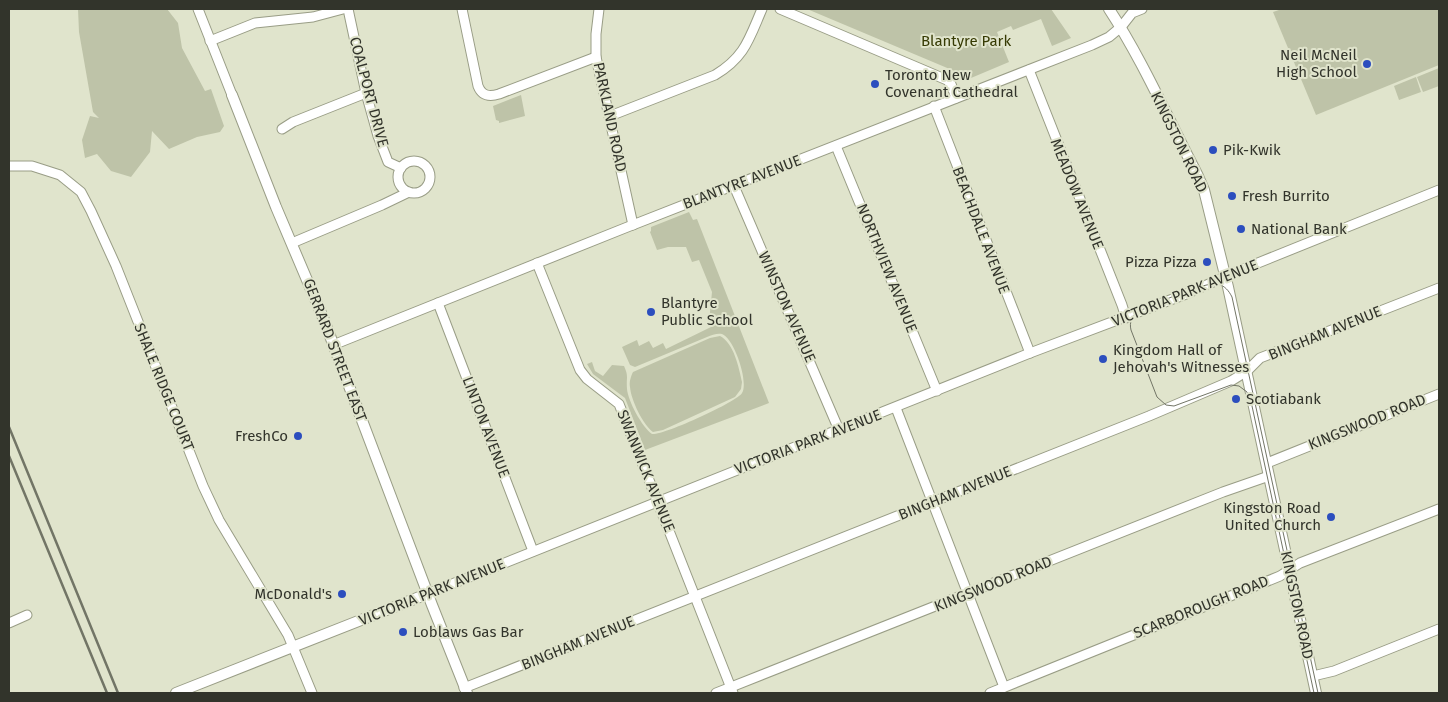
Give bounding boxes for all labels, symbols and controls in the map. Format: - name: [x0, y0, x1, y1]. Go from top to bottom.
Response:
- park label: Blantyre Park: [921, 32, 1011, 50]
- street label: COALPORT DRIVE: [346, 35, 392, 149]
- place label: Neil McNeil High School: [1276, 46, 1358, 81]
- marker: Neil McNeil High School: [1361, 58, 1373, 70]
- street label: PARKLAND ROAD: [590, 60, 630, 174]
- place label: Toronto New Covenant Cathedral: [885, 66, 1018, 101]
- marker: Toronto New Covenant Cathedral: [869, 78, 881, 90]
- street label: KINGSTON ROAD: [1147, 89, 1211, 195]
- street label: MEADOW AVENUE: [1047, 136, 1107, 252]
- place label: Pik-Kwik: [1223, 141, 1281, 159]
- marker: Pik-Kwik: [1207, 144, 1219, 156]
- street label: BLANTYRE AVENUE: [680, 151, 804, 213]
- street label: BEACHDALE AVENUE: [948, 164, 1014, 296]
- place label: Fresh Burrito: [1242, 187, 1330, 205]
- marker: Fresh Burrito: [1226, 190, 1238, 202]
- street label: NORTHVIEW AVENUE: [853, 201, 921, 335]
- place label: National Bank: [1251, 220, 1347, 238]
- marker: National Bank: [1235, 223, 1247, 235]
- street label: WINSTON AVENUE: [754, 249, 820, 365]
- place label: Pizza Pizza: [1125, 253, 1197, 271]
- street label: VICTORIA PARK AVENUE: [1109, 255, 1261, 331]
- marker: Pizza Pizza: [1201, 256, 1213, 268]
- street label: GERRARD STREET EAST: [299, 276, 371, 424]
- place label: Blantyre Public School: [661, 294, 753, 329]
- street label: BINGHAM AVENUE: [1266, 302, 1384, 364]
- marker: Blantyre Public School: [645, 306, 657, 318]
- street label: SHALE RIDGE COURT: [130, 321, 198, 454]
- place label: Kingdom Hall of Jehovah's Witnesses: [1113, 341, 1249, 376]
- marker: Kingdom Hall of Jehovah's Witnesses: [1097, 353, 1109, 365]
- street label: LINTON AVENUE: [458, 374, 514, 480]
- place label: Scotiabank: [1246, 390, 1321, 408]
- street label: KINGSWOOD ROAD: [1306, 390, 1428, 454]
- marker: Scotiabank: [1230, 393, 1242, 405]
- street label: VICTORIA PARK AVENUE: [732, 406, 884, 478]
- street label: SWANWICK AVENUE: [613, 407, 679, 535]
- place label: FreshCo: [235, 427, 288, 445]
- marker: FreshCo: [292, 430, 304, 442]
- street label: BINGHAM AVENUE: [896, 462, 1014, 524]
- place label: Kingston Road United Church: [1223, 499, 1321, 534]
- marker: Kingston Road United Church: [1325, 511, 1337, 523]
- street label: KINGSTON ROAD: [1277, 549, 1317, 661]
- street label: KINGSWOOD ROAD: [932, 552, 1054, 616]
- street label: VICTORIA PARK AVENUE: [356, 554, 508, 630]
- street label: SCARBOROUGH ROAD: [1131, 572, 1271, 642]
- place label: McDonald's: [255, 585, 332, 603]
- marker: McDonald's: [336, 588, 348, 600]
- street label: BINGHAM AVENUE: [519, 612, 637, 674]
- place label: Loblaws Gas Bar: [413, 623, 524, 641]
- marker: Loblaws Gas Bar: [397, 626, 409, 638]

